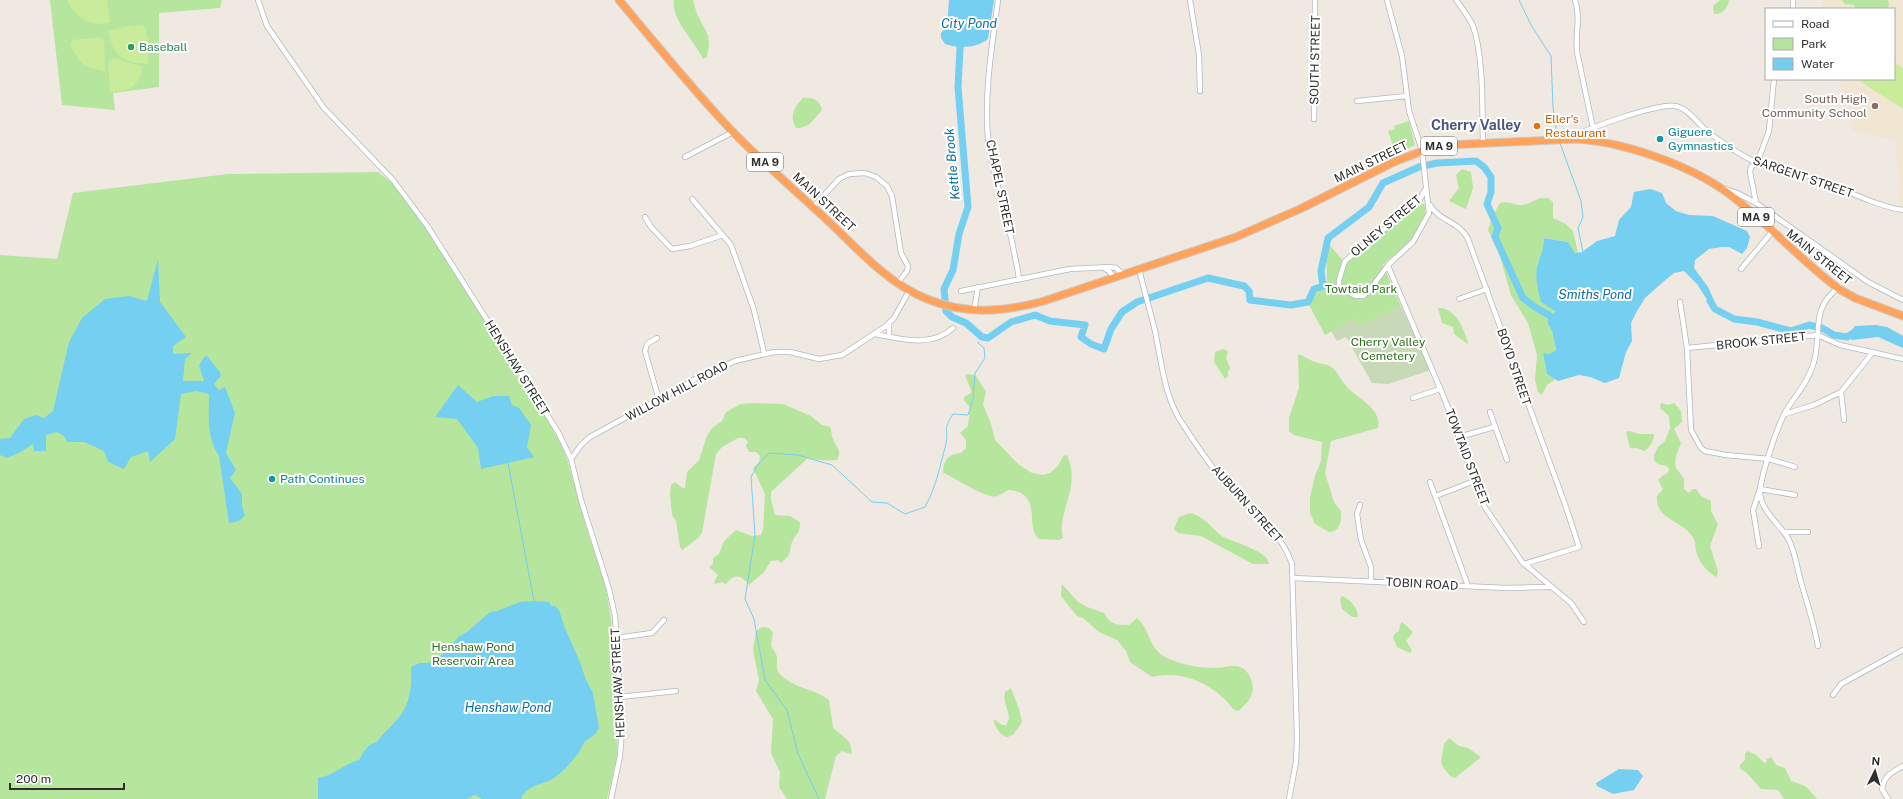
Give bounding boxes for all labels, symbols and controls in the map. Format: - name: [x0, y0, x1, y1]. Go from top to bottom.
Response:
- legend: [1765, 8, 1895, 80]
- street label: SOUTH STREET: [1307, 15, 1323, 105]
- water label: City Pond: [941, 16, 998, 31]
- text: Road: [1801, 17, 1829, 31]
- text: Park: [1801, 37, 1827, 51]
- place label: Baseball: [139, 40, 188, 54]
- marker: Baseball: [126, 42, 136, 52]
- text: Water: [1801, 57, 1835, 71]
- place label: South High Community School: [1762, 92, 1867, 120]
- marker: South High Community School: [1870, 101, 1880, 111]
- place label: Eller's Restaurant: [1545, 112, 1607, 140]
- district label: Cherry Valley: [1431, 117, 1521, 133]
- marker: Eller's Restaurant: [1532, 121, 1542, 131]
- place label: Giguere Gymnastics: [1668, 125, 1733, 153]
- water label: Kettle Brook: [941, 127, 963, 201]
- marker: Giguere Gymnastics: [1655, 134, 1665, 144]
- road number: MA 9: [1421, 137, 1457, 155]
- street label: CHAPEL STREET: [983, 138, 1017, 236]
- street label: MAIN STREET: [1332, 138, 1410, 186]
- road number: MA 9: [747, 153, 783, 171]
- street label: SARGENT STREET: [1751, 153, 1855, 201]
- street label: MAIN STREET: [790, 170, 858, 234]
- street label: OLNEY STREET: [1348, 192, 1424, 260]
- road number: MA 9: [1738, 208, 1774, 226]
- street label: MAIN STREET: [1784, 226, 1854, 288]
- park label: Towtaid Park: [1325, 282, 1397, 296]
- water label: Smiths Pond: [1558, 287, 1632, 302]
- street label: HENSHAW STREET: [482, 318, 552, 418]
- street label: BOYD STREET: [1494, 327, 1534, 407]
- street label: BROOK STREET: [1715, 329, 1807, 353]
- park label: Cherry Valley Cemetery: [1351, 335, 1426, 363]
- street label: WILLOW HILL ROAD: [623, 358, 731, 424]
- street label: TOWTAID STREET: [1442, 407, 1492, 507]
- street label: AUBURN STREET: [1209, 463, 1285, 545]
- place label: Path Continues: [280, 472, 365, 486]
- marker: Path Continues: [267, 474, 277, 484]
- street label: TOBIN ROAD: [1385, 575, 1459, 593]
- street label: HENSHAW STREET: [608, 628, 628, 738]
- park label: Henshaw Pond Reservoir Area: [432, 640, 514, 668]
- water label: Henshaw Pond: [465, 700, 552, 715]
- north arrow: [1855, 751, 1895, 791]
- text: N: [1871, 755, 1881, 767]
- scale bar: [10, 765, 124, 791]
- text: 200 m: [16, 772, 51, 786]

